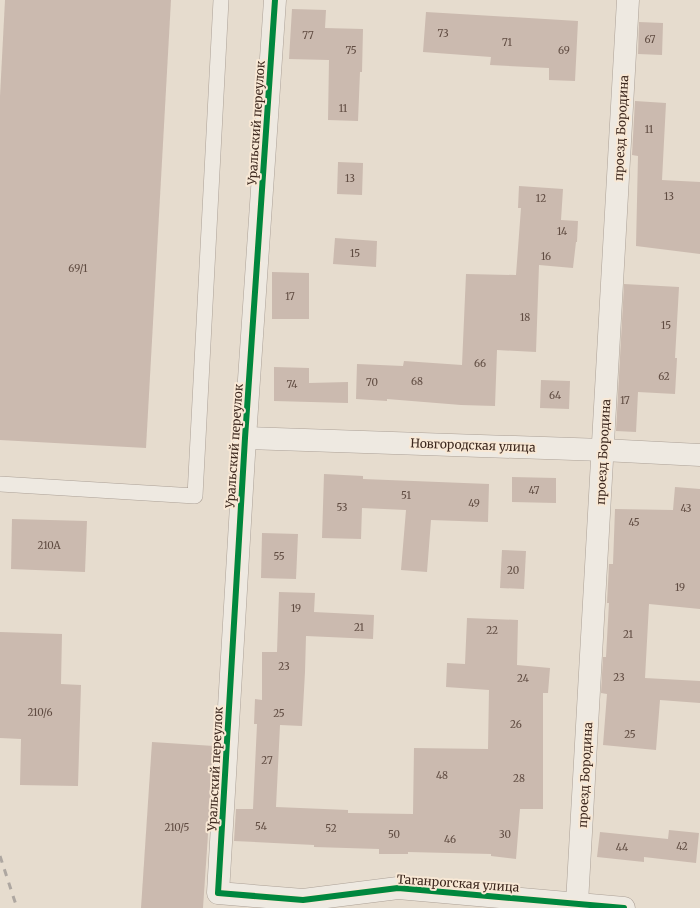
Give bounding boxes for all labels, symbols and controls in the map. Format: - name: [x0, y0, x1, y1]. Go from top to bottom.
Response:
- house number: 73: [437, 27, 449, 40]
- house number: 77: [302, 29, 314, 42]
- house number: 67: [645, 33, 656, 46]
- house number: 71: [502, 36, 512, 49]
- house number: 75: [345, 44, 357, 57]
- house number: 69: [558, 44, 570, 57]
- street label: Уральский переулок: [244, 60, 268, 187]
- street label: проезд Бородина: [611, 74, 631, 181]
- house number: 11: [339, 102, 348, 115]
- house number: 11: [645, 123, 654, 136]
- house number: 13: [345, 172, 355, 185]
- house number: 13: [664, 190, 674, 203]
- house number: 12: [536, 192, 546, 205]
- house number: 14: [557, 225, 567, 238]
- house number: 15: [350, 247, 360, 260]
- house number: 16: [541, 250, 551, 263]
- house number: 69/1: [68, 262, 88, 275]
- house number: 17: [285, 290, 295, 303]
- house number: 18: [520, 311, 530, 324]
- house number: 15: [661, 319, 671, 332]
- house number: 66: [474, 357, 486, 370]
- house number: 62: [658, 370, 670, 383]
- house number: 68: [411, 375, 423, 388]
- house number: 70: [366, 376, 378, 389]
- house number: 74: [287, 378, 298, 391]
- street label: Уральский переулок: [222, 383, 246, 510]
- house number: 64: [549, 389, 561, 402]
- house number: 17: [620, 394, 630, 407]
- street label: проезд Бородина: [593, 398, 613, 505]
- street label: Новгородская улица: [410, 435, 536, 455]
- house number: 47: [529, 484, 540, 497]
- house number: 51: [401, 489, 411, 502]
- house number: 49: [468, 497, 480, 510]
- house number: 53: [336, 501, 348, 514]
- house number: 43: [680, 502, 692, 515]
- house number: 45: [628, 516, 640, 529]
- house number: 210А: [38, 539, 61, 552]
- house number: 55: [273, 550, 285, 563]
- house number: 20: [507, 564, 519, 577]
- house number: 19: [675, 581, 685, 594]
- house number: 19: [291, 602, 301, 615]
- house number: 21: [354, 621, 365, 634]
- house number: 22: [486, 624, 498, 637]
- house number: 21: [623, 628, 634, 641]
- house number: 23: [278, 660, 290, 673]
- house number: 23: [613, 671, 625, 684]
- house number: 24: [517, 672, 529, 685]
- house number: 210/6: [28, 706, 52, 719]
- street label: Уральский переулок: [204, 706, 226, 833]
- house number: 25: [273, 707, 285, 720]
- house number: 26: [510, 718, 522, 731]
- street label: проезд Бородина: [575, 721, 595, 828]
- house number: 25: [624, 728, 636, 741]
- house number: 27: [261, 754, 273, 767]
- house number: 48: [436, 769, 448, 782]
- house number: 28: [513, 772, 525, 785]
- house number: 54: [255, 820, 267, 833]
- house number: 210/5: [165, 821, 190, 834]
- house number: 52: [325, 822, 337, 835]
- house number: 50: [388, 828, 400, 841]
- house number: 30: [499, 828, 511, 841]
- house number: 46: [444, 833, 456, 846]
- house number: 42: [676, 840, 688, 853]
- house number: 44: [616, 841, 628, 854]
- street label: Таганрогская улица: [396, 871, 520, 895]

